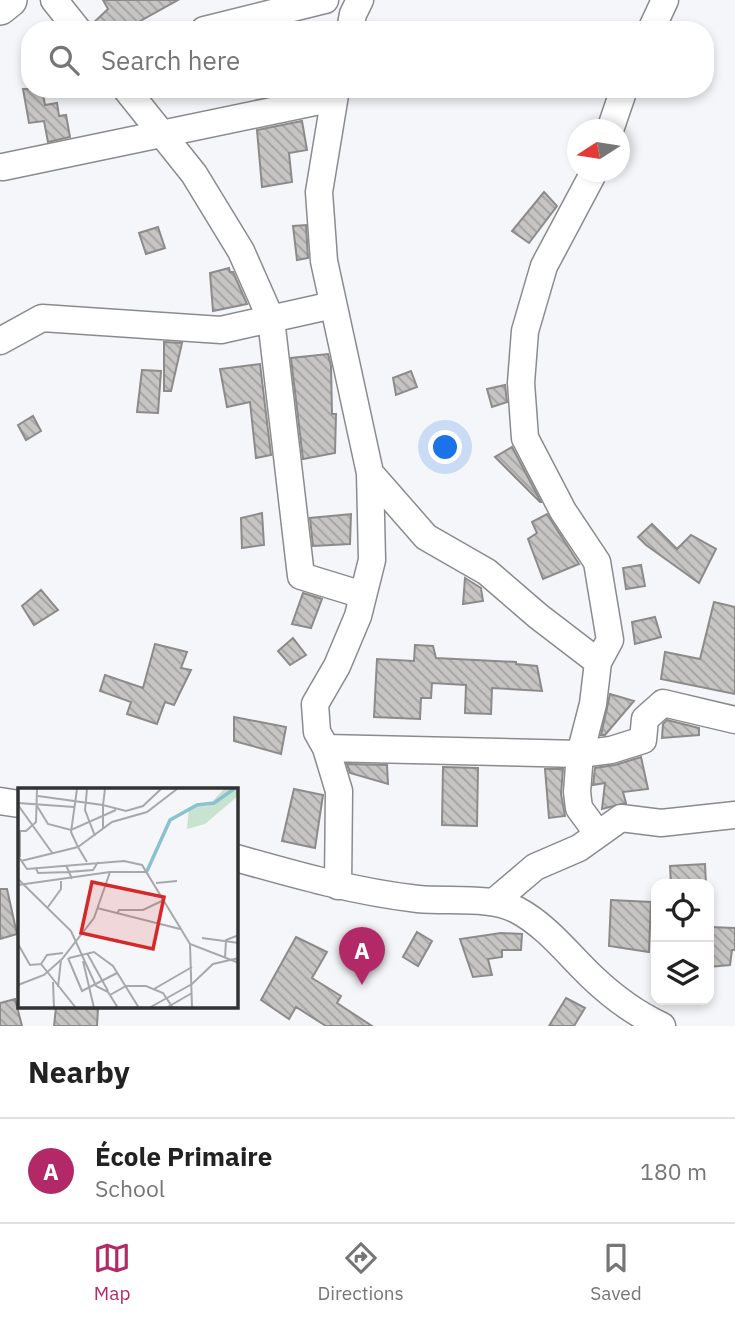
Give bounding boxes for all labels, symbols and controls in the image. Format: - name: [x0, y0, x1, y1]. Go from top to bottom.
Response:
- search box: [21, 21, 714, 98]
- icon: search: [45, 41, 83, 79]
- text: Search here: [101, 43, 240, 77]
- north arrow: [567, 119, 630, 182]
- your location: [428, 430, 462, 464]
- inset map: [18, 788, 238, 1009]
- map controls: [651, 879, 714, 1005]
- button: locate: [651, 879, 714, 942]
- pin: A: [339, 927, 385, 985]
- button: layers: [651, 942, 714, 1005]
- text: Nearby: [28, 1052, 130, 1091]
- text: École Primaire: [95, 1139, 272, 1173]
- text: A: [43, 1156, 59, 1186]
- text: 180 m: [640, 1156, 707, 1186]
- text: School: [95, 1173, 165, 1203]
- tab: Map: [93, 1239, 131, 1305]
- tab: Directions: [317, 1239, 404, 1305]
- tab: Saved: [590, 1239, 642, 1305]

